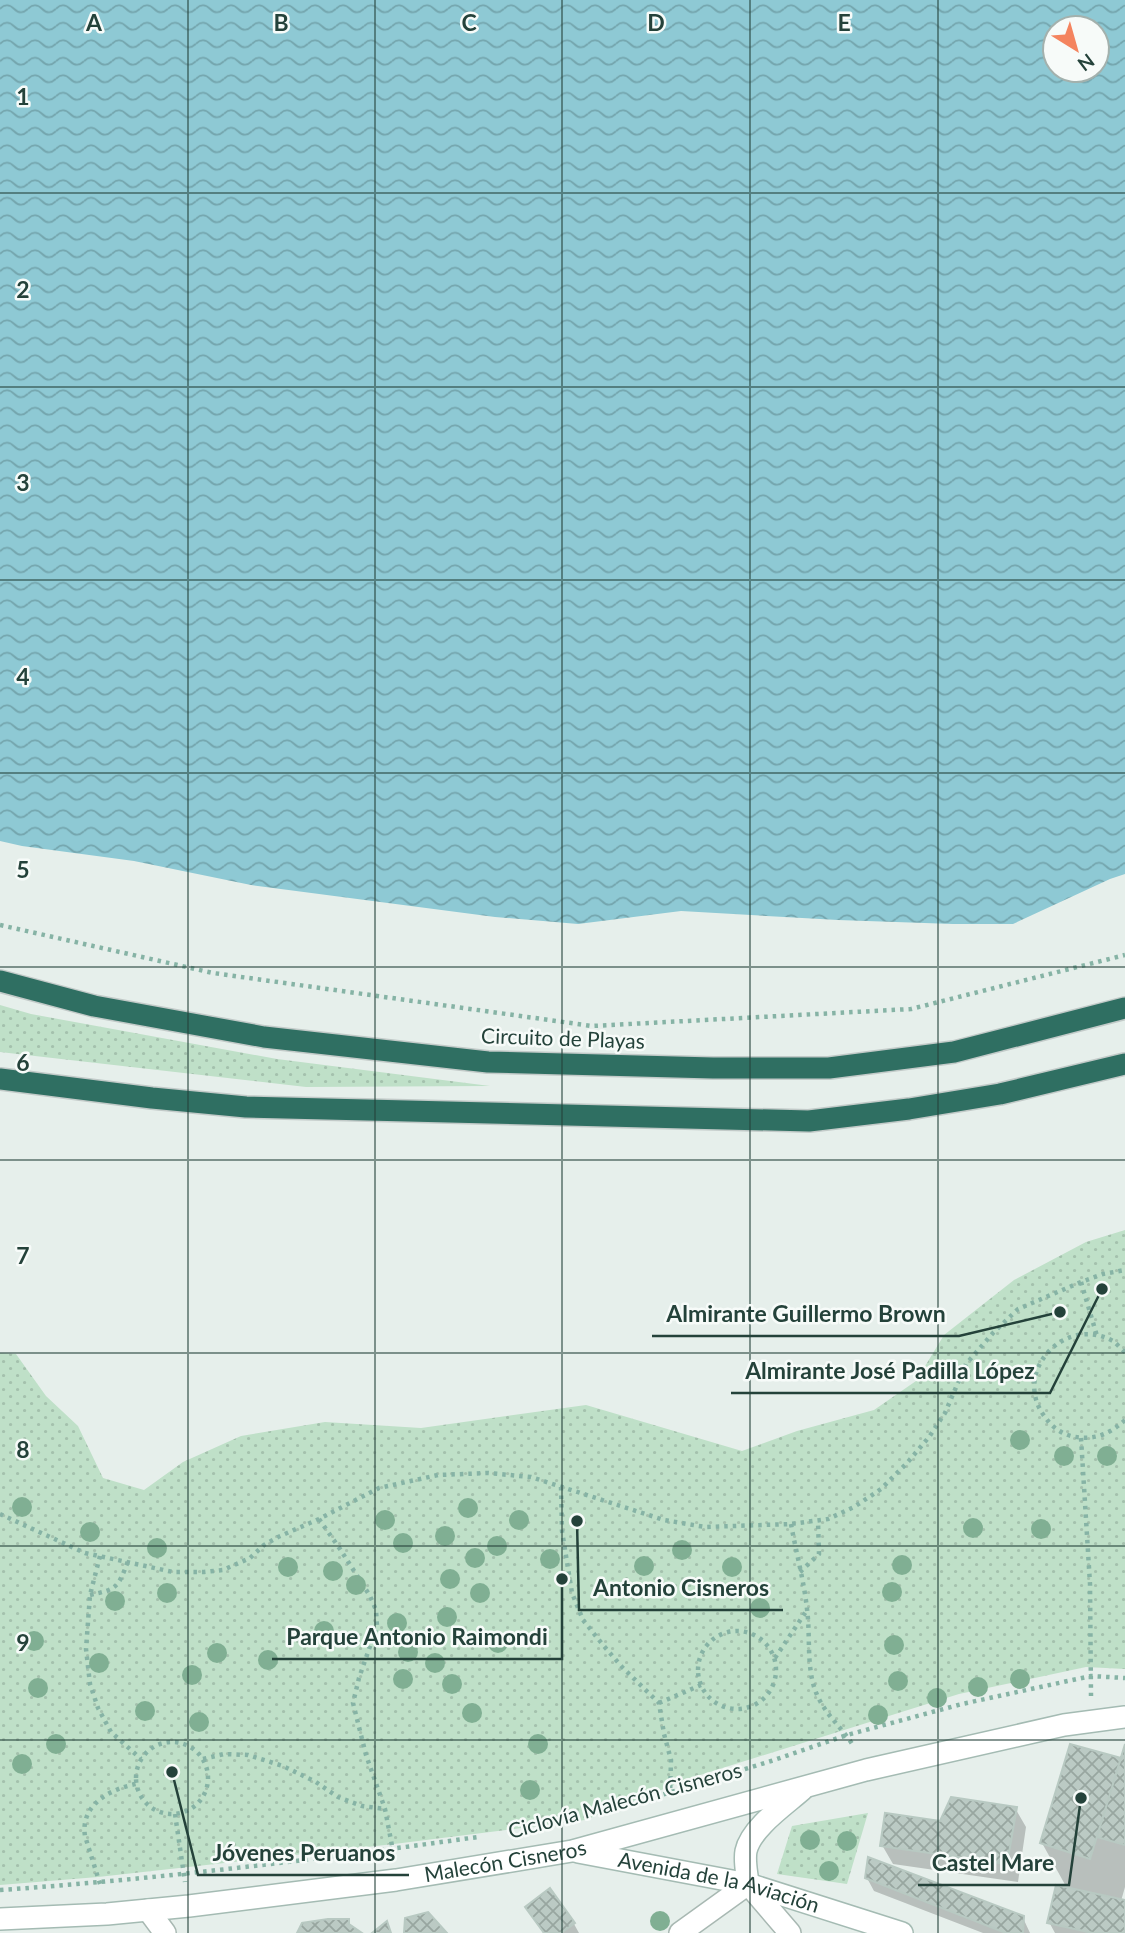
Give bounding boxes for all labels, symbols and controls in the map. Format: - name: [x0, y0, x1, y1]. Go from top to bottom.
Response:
- text: A: [85, 8, 103, 36]
- text: B: [273, 8, 289, 36]
- text: C: [461, 8, 477, 36]
- text: D: [647, 8, 665, 36]
- text: E: [837, 8, 851, 36]
- north arrow: [1041, 14, 1111, 84]
- text: N: [1074, 49, 1099, 77]
- text: 1: [16, 82, 30, 110]
- text: 2: [16, 275, 30, 303]
- text: 3: [16, 468, 30, 496]
- text: 4: [16, 662, 30, 690]
- text: 5: [16, 855, 30, 883]
- street label: Circuito de Playas: [481, 1022, 645, 1053]
- text: 6: [16, 1048, 30, 1076]
- text: 7: [16, 1241, 30, 1269]
- callout: Almirante Guillermo Brown: [652, 1292, 959, 1336]
- text: Almirante Guillermo Brown: [665, 1299, 946, 1327]
- callout: Almirante José Padilla López: [731, 1349, 1050, 1393]
- text: Almirante José Padilla López: [744, 1356, 1035, 1384]
- text: 8: [16, 1435, 30, 1463]
- callout: Antonio Cisneros: [579, 1566, 783, 1610]
- text: Antonio Cisneros: [592, 1573, 769, 1601]
- callout: Parque Antonio Raimondi: [272, 1615, 562, 1659]
- text: Parque Antonio Raimondi: [286, 1622, 548, 1650]
- text: 9: [16, 1628, 30, 1656]
- street label: Ciclovía Malecón Cisneros: [505, 1756, 744, 1843]
- callout: Jóvenes Peruanos: [198, 1831, 409, 1875]
- street label: Malecón Cisneros: [422, 1834, 589, 1886]
- text: Jóvenes Peruanos: [213, 1838, 395, 1866]
- callout: Castel Mare: [918, 1841, 1069, 1885]
- street label: Avenida de la Aviación: [616, 1846, 823, 1917]
- text: Castel Mare: [932, 1848, 1054, 1876]

